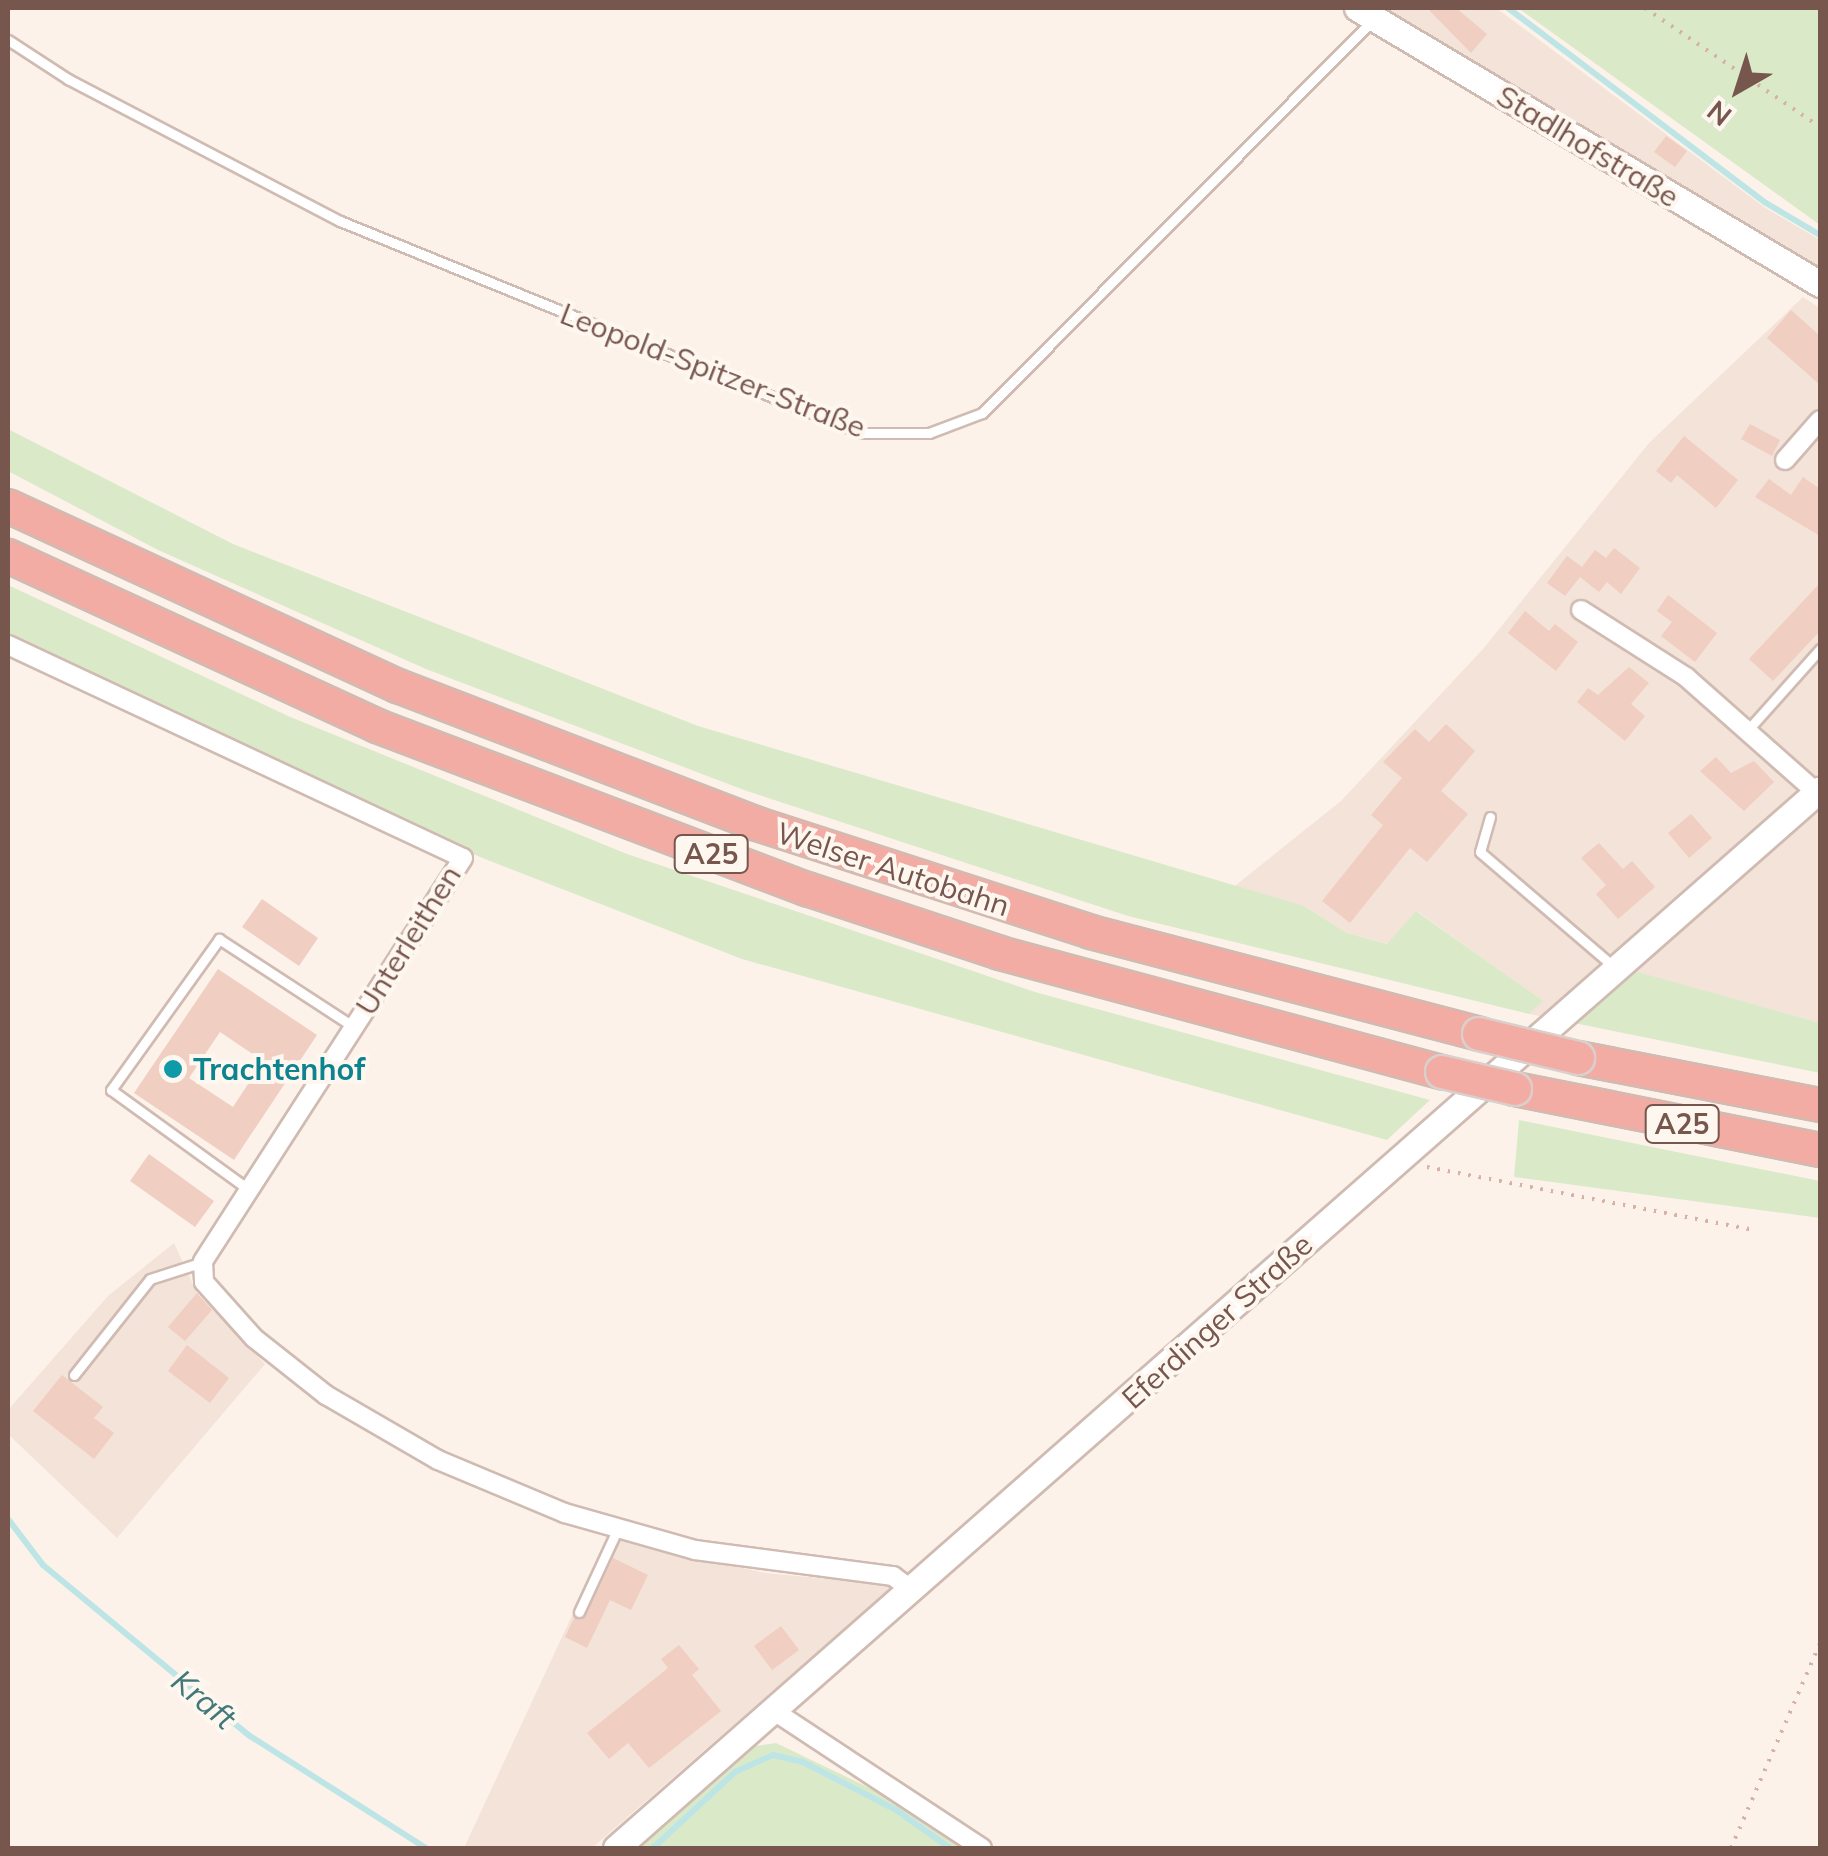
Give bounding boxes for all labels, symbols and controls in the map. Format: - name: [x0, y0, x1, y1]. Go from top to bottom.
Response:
- north arrow: [1688, 40, 1788, 140]
- street label: Stadlhofstraße: [1490, 77, 1686, 215]
- text: N: [1700, 93, 1738, 134]
- street label: Leopold-Spitzer-Straße: [555, 295, 871, 445]
- street label: Welser Autobahn: [772, 814, 1014, 924]
- road number: A25: [674, 831, 748, 877]
- street label: Unterleithen: [348, 859, 468, 1021]
- place label: Trachtenhof: [193, 1051, 365, 1087]
- marker: Trachtenhof: [162, 1058, 184, 1080]
- road number: A25: [1644, 1101, 1720, 1147]
- street label: Eferdinger Straße: [1115, 1226, 1319, 1416]
- water label: Kraft: [164, 1661, 244, 1737]

